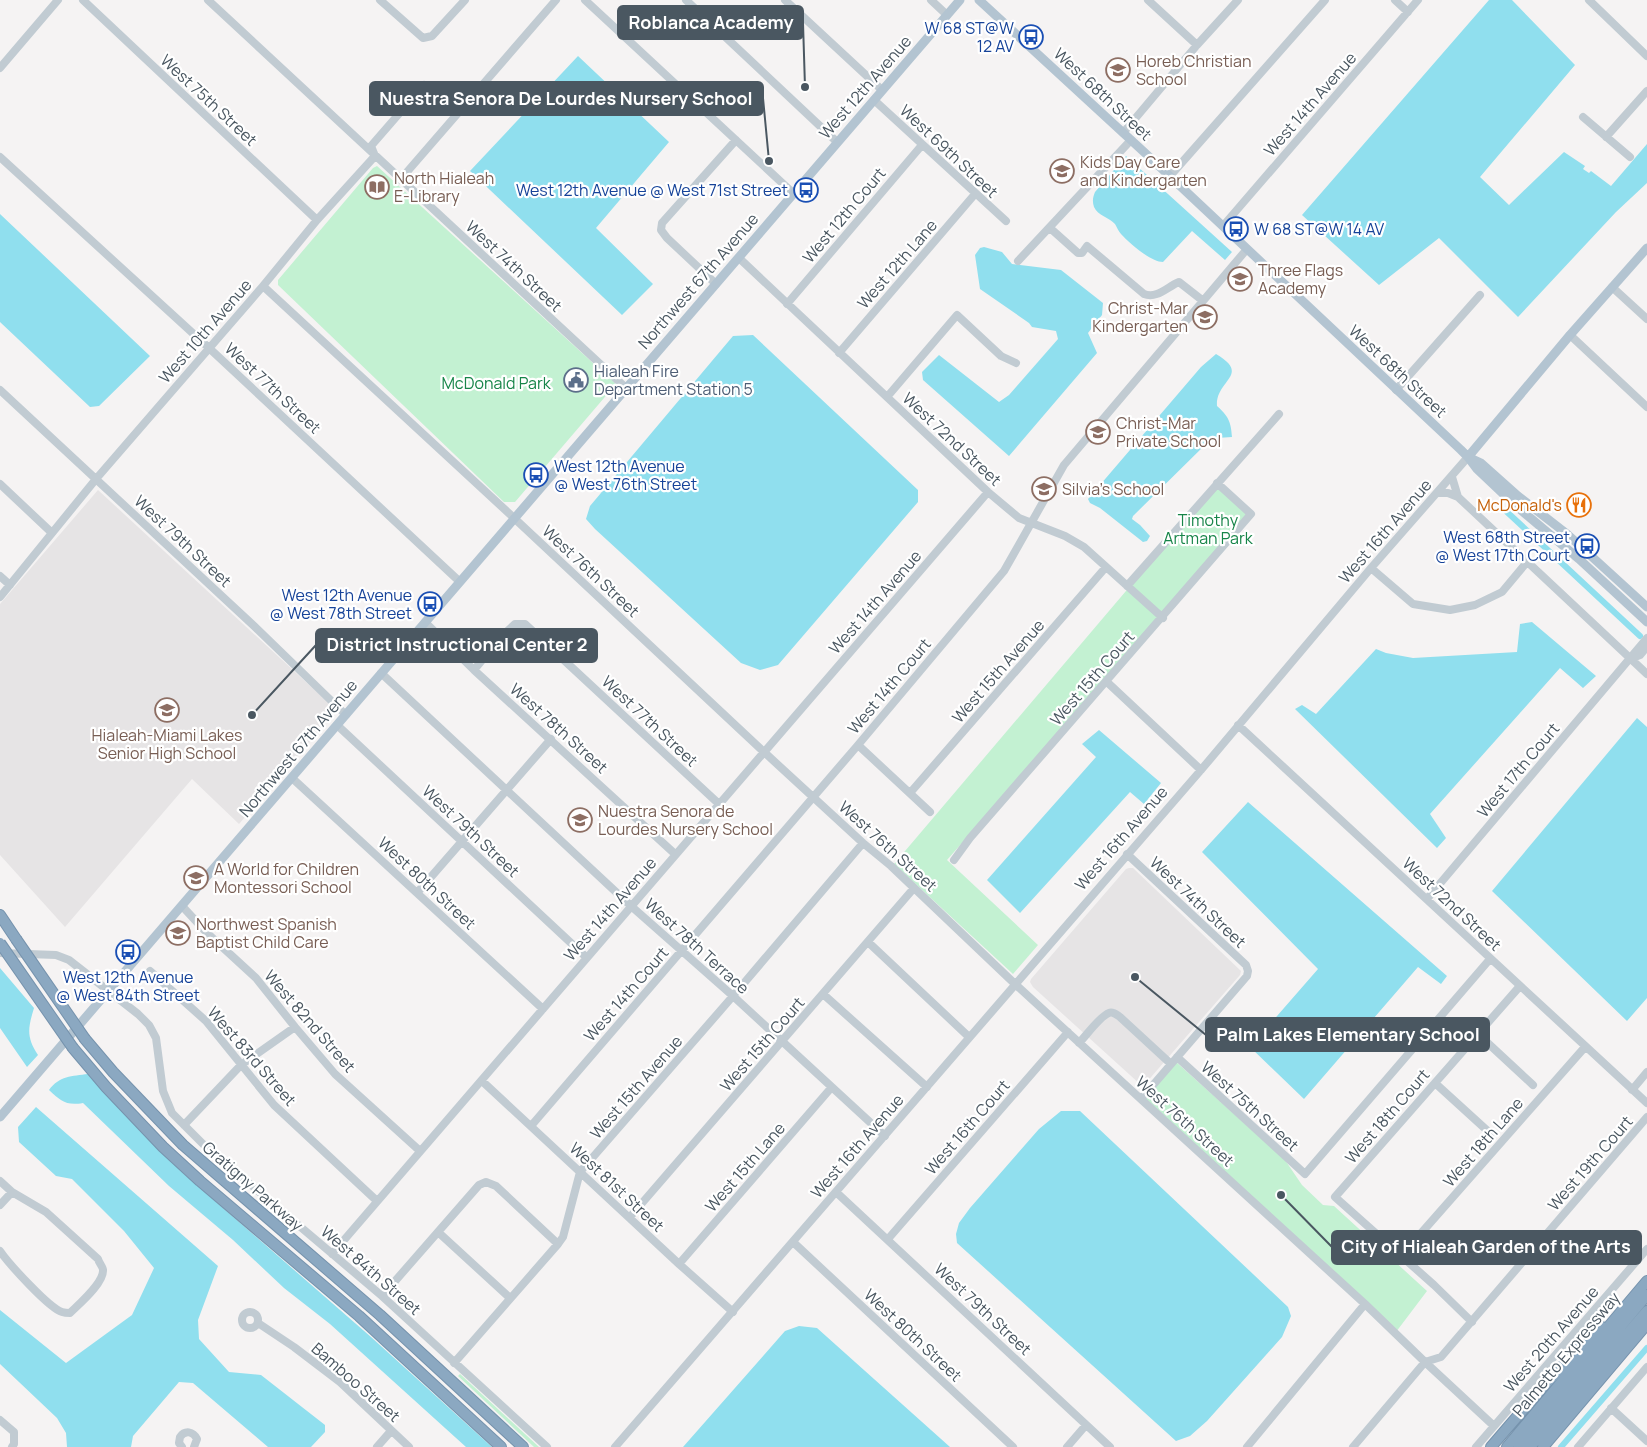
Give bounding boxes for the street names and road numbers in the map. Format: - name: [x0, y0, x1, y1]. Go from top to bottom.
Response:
- street label: West 12th Avenue: [814, 30, 916, 144]
- street label: West 68th Street: [1049, 43, 1157, 145]
- street label: West 14th Avenue: [1259, 47, 1361, 161]
- street label: West 75th Street: [156, 49, 262, 151]
- street label: West 69th Street: [895, 100, 1003, 202]
- street label: West 12th Court: [798, 163, 890, 267]
- street label: Northwest 67th Avenue: [633, 208, 763, 354]
- street label: West 12th Lane: [852, 215, 942, 313]
- street label: West 74th Street: [461, 216, 567, 316]
- street label: West 10th Avenue: [154, 274, 256, 388]
- street label: West 68th Street: [1344, 320, 1452, 422]
- street label: West 77th Street: [220, 338, 326, 438]
- street label: West 72nd Street: [898, 387, 1006, 491]
- street label: West 16th Avenue: [1334, 474, 1436, 588]
- street label: West 79th Street: [130, 490, 236, 592]
- street label: West 76th Street: [538, 520, 644, 622]
- street label: West 14th Avenue: [824, 545, 926, 659]
- street label: West 15th Avenue: [947, 614, 1049, 728]
- street label: West 15th Court: [1045, 626, 1139, 730]
- street label: West 14th Court: [842, 633, 936, 739]
- street label: West 77th Street: [597, 671, 703, 771]
- street label: Northwest 67th Avenue: [234, 675, 362, 821]
- street label: West 78th Street: [505, 678, 613, 778]
- street label: West 17th Court: [1472, 718, 1564, 822]
- street label: West 79th Street: [418, 780, 524, 882]
- street label: West 16th Avenue: [1070, 781, 1172, 895]
- street label: West 76th Street: [834, 796, 942, 896]
- street label: West 80th Street: [373, 832, 481, 934]
- street label: West 14th Avenue: [559, 852, 661, 966]
- street label: West 74th Street: [1145, 852, 1251, 952]
- street label: West 72nd Street: [1398, 852, 1506, 956]
- street label: West 78th Terrace: [640, 893, 754, 999]
- street label: West 14th Court: [579, 942, 673, 1046]
- street label: West 82nd Street: [259, 965, 361, 1077]
- street label: West 15th Court: [715, 992, 809, 1096]
- street label: West 83rd Street: [203, 1002, 301, 1110]
- street label: West 15th Avenue: [585, 1030, 687, 1144]
- street label: West 75th Street: [1196, 1056, 1304, 1156]
- street label: West 18th Court: [1340, 1064, 1434, 1168]
- street label: West 76th Street: [1131, 1071, 1239, 1171]
- street label: West 16th Court: [920, 1075, 1014, 1179]
- street label: West 16th Avenue: [806, 1089, 908, 1203]
- street label: West 18th Lane: [1438, 1093, 1528, 1191]
- street label: West 19th Court: [1543, 1111, 1637, 1215]
- street label: West 15th Lane: [700, 1118, 790, 1216]
- street label: Gratigny Parkway: [198, 1136, 308, 1236]
- street label: West 81st Street: [565, 1137, 669, 1237]
- street label: West 84th Street: [316, 1220, 426, 1320]
- street label: West 79th Street: [930, 1258, 1036, 1360]
- street label: West 20th Avenue: [1499, 1281, 1603, 1397]
- street label: West 80th Street: [859, 1284, 967, 1386]
- street label: Palmetto Expressway: [1507, 1287, 1625, 1421]
- street label: Bamboo Street: [307, 1337, 405, 1427]

